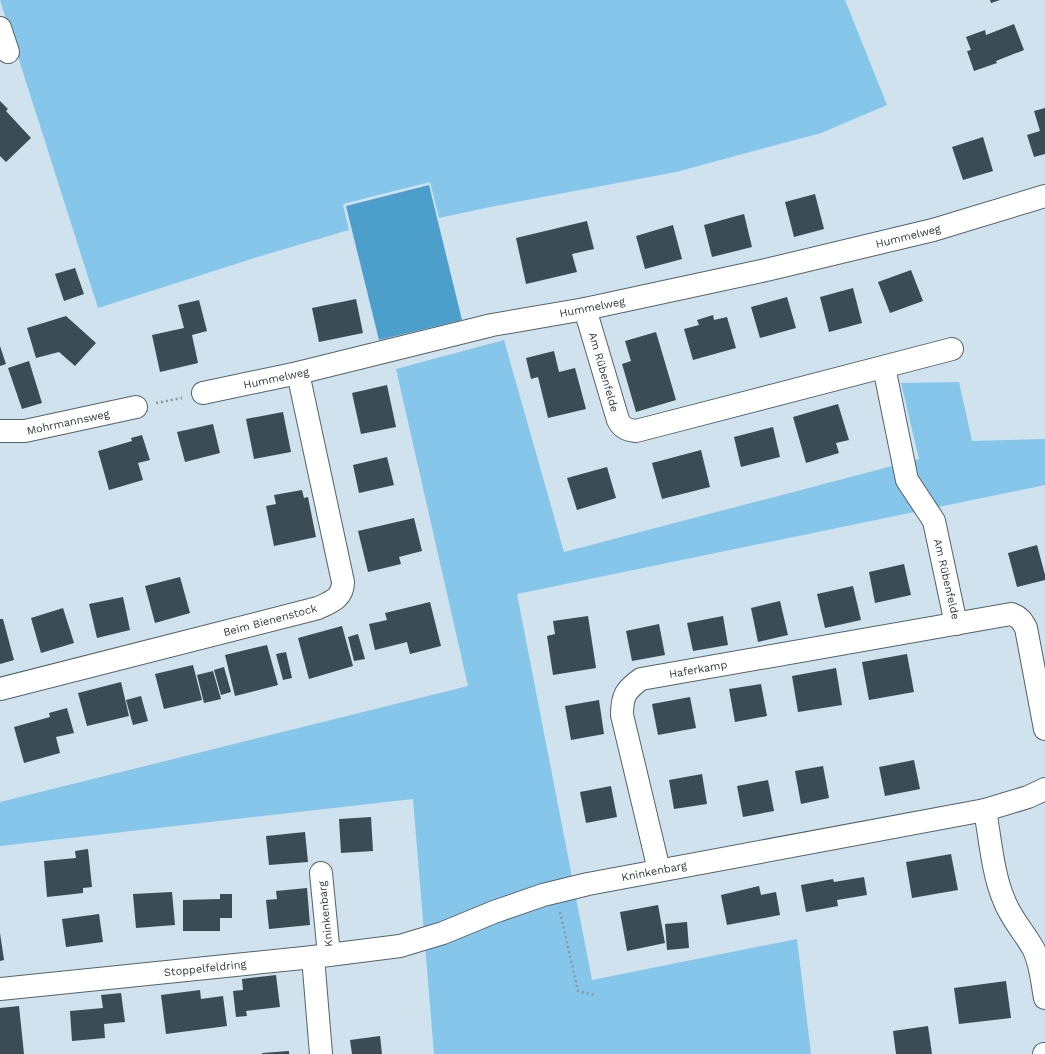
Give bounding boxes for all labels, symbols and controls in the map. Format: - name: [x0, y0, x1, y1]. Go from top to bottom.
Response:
- street label: Hummelweg: [874, 222, 942, 251]
- street label: Hummelweg: [558, 295, 626, 320]
- street label: Am Rübenfelde: [586, 331, 621, 414]
- street label: Hummelweg: [242, 365, 310, 392]
- street label: Mohrmannsweg: [26, 407, 111, 438]
- street label: Am Rübenfelde: [931, 537, 962, 621]
- street label: Beim Bienenstock: [222, 602, 318, 639]
- street label: Haferkamp: [668, 658, 728, 681]
- street label: Kninkenbarg: [620, 859, 688, 884]
- street label: Kninkenbarg: [316, 880, 335, 948]
- street label: Stoppelfeldring: [163, 958, 247, 979]

